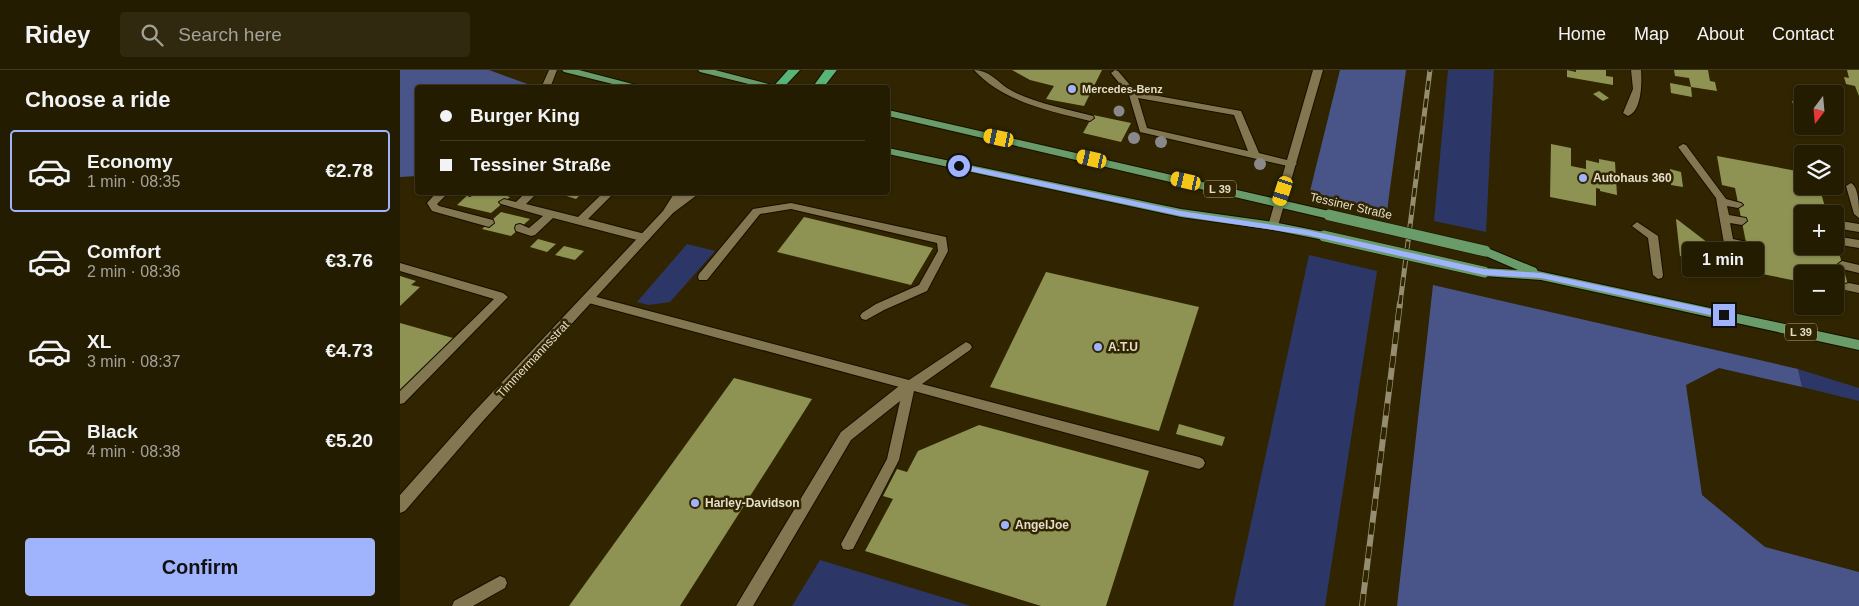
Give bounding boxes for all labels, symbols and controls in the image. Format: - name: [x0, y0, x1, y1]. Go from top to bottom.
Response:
- search box: [120, 12, 470, 57]
- text: Ridey: [25, 21, 90, 48]
- icon: search: [138, 21, 166, 49]
- text: Search here: [178, 24, 282, 45]
- text: Home: [1558, 24, 1606, 44]
- text: Map: [1634, 24, 1669, 44]
- text: About: [1697, 24, 1744, 44]
- text: Contact: [1772, 24, 1834, 44]
- marker: Mercedes-Benz: [1066, 83, 1078, 95]
- place label: Mercedes-Benz: [1082, 83, 1163, 95]
- north arrow: [1794, 85, 1844, 135]
- map controls: [1794, 85, 1844, 315]
- text: Choose a ride: [25, 87, 170, 112]
- text: Burger King: [470, 105, 580, 126]
- car: [982, 128, 1015, 148]
- button: layers: [1794, 145, 1844, 195]
- car: [1075, 148, 1108, 170]
- icon: car: [27, 149, 72, 194]
- text: Economy: [87, 151, 173, 172]
- text: Tessiner Straße: [470, 154, 611, 175]
- route start: [948, 155, 970, 177]
- text: €2.78: [325, 160, 373, 181]
- car: [1169, 170, 1202, 192]
- place label: Autohaus 360: [1593, 171, 1672, 185]
- marker: Autohaus 360: [1577, 172, 1589, 184]
- text: 1 min · 08:35: [87, 173, 180, 190]
- car: [1271, 174, 1294, 208]
- road number: L 39: [1204, 180, 1236, 198]
- street label: Tessiner Straße: [1308, 190, 1394, 222]
- button: +: [1794, 205, 1844, 255]
- icon: car: [27, 239, 72, 284]
- text: Comfort: [87, 241, 161, 262]
- callout: 1 min: [1683, 242, 1765, 278]
- text: €3.76: [325, 250, 373, 271]
- text: 1 min: [1702, 251, 1744, 268]
- text: 2 min · 08:36: [87, 263, 180, 280]
- button: −: [1794, 265, 1844, 315]
- route end: [1713, 304, 1735, 326]
- street label: Timmermannsstrat: [494, 317, 573, 400]
- road number: L 39: [1785, 323, 1817, 340]
- icon: car: [27, 329, 72, 374]
- text: XL: [87, 331, 111, 352]
- text: €4.73: [325, 340, 373, 361]
- place label: A.T.U: [1108, 340, 1138, 354]
- marker: A.T.U: [1092, 341, 1104, 353]
- text: 3 min · 08:37: [87, 353, 180, 370]
- icon: car: [27, 419, 72, 464]
- text: Black: [87, 421, 138, 442]
- text: €5.20: [325, 430, 373, 451]
- text: 4 min · 08:38: [87, 443, 180, 460]
- place label: Harley-Davidson: [705, 496, 800, 510]
- marker: Harley-Davidson: [689, 497, 701, 509]
- place label: AngelJoe: [1015, 518, 1069, 532]
- marker: AngelJoe: [999, 519, 1011, 531]
- button: Confirm: [25, 538, 375, 596]

